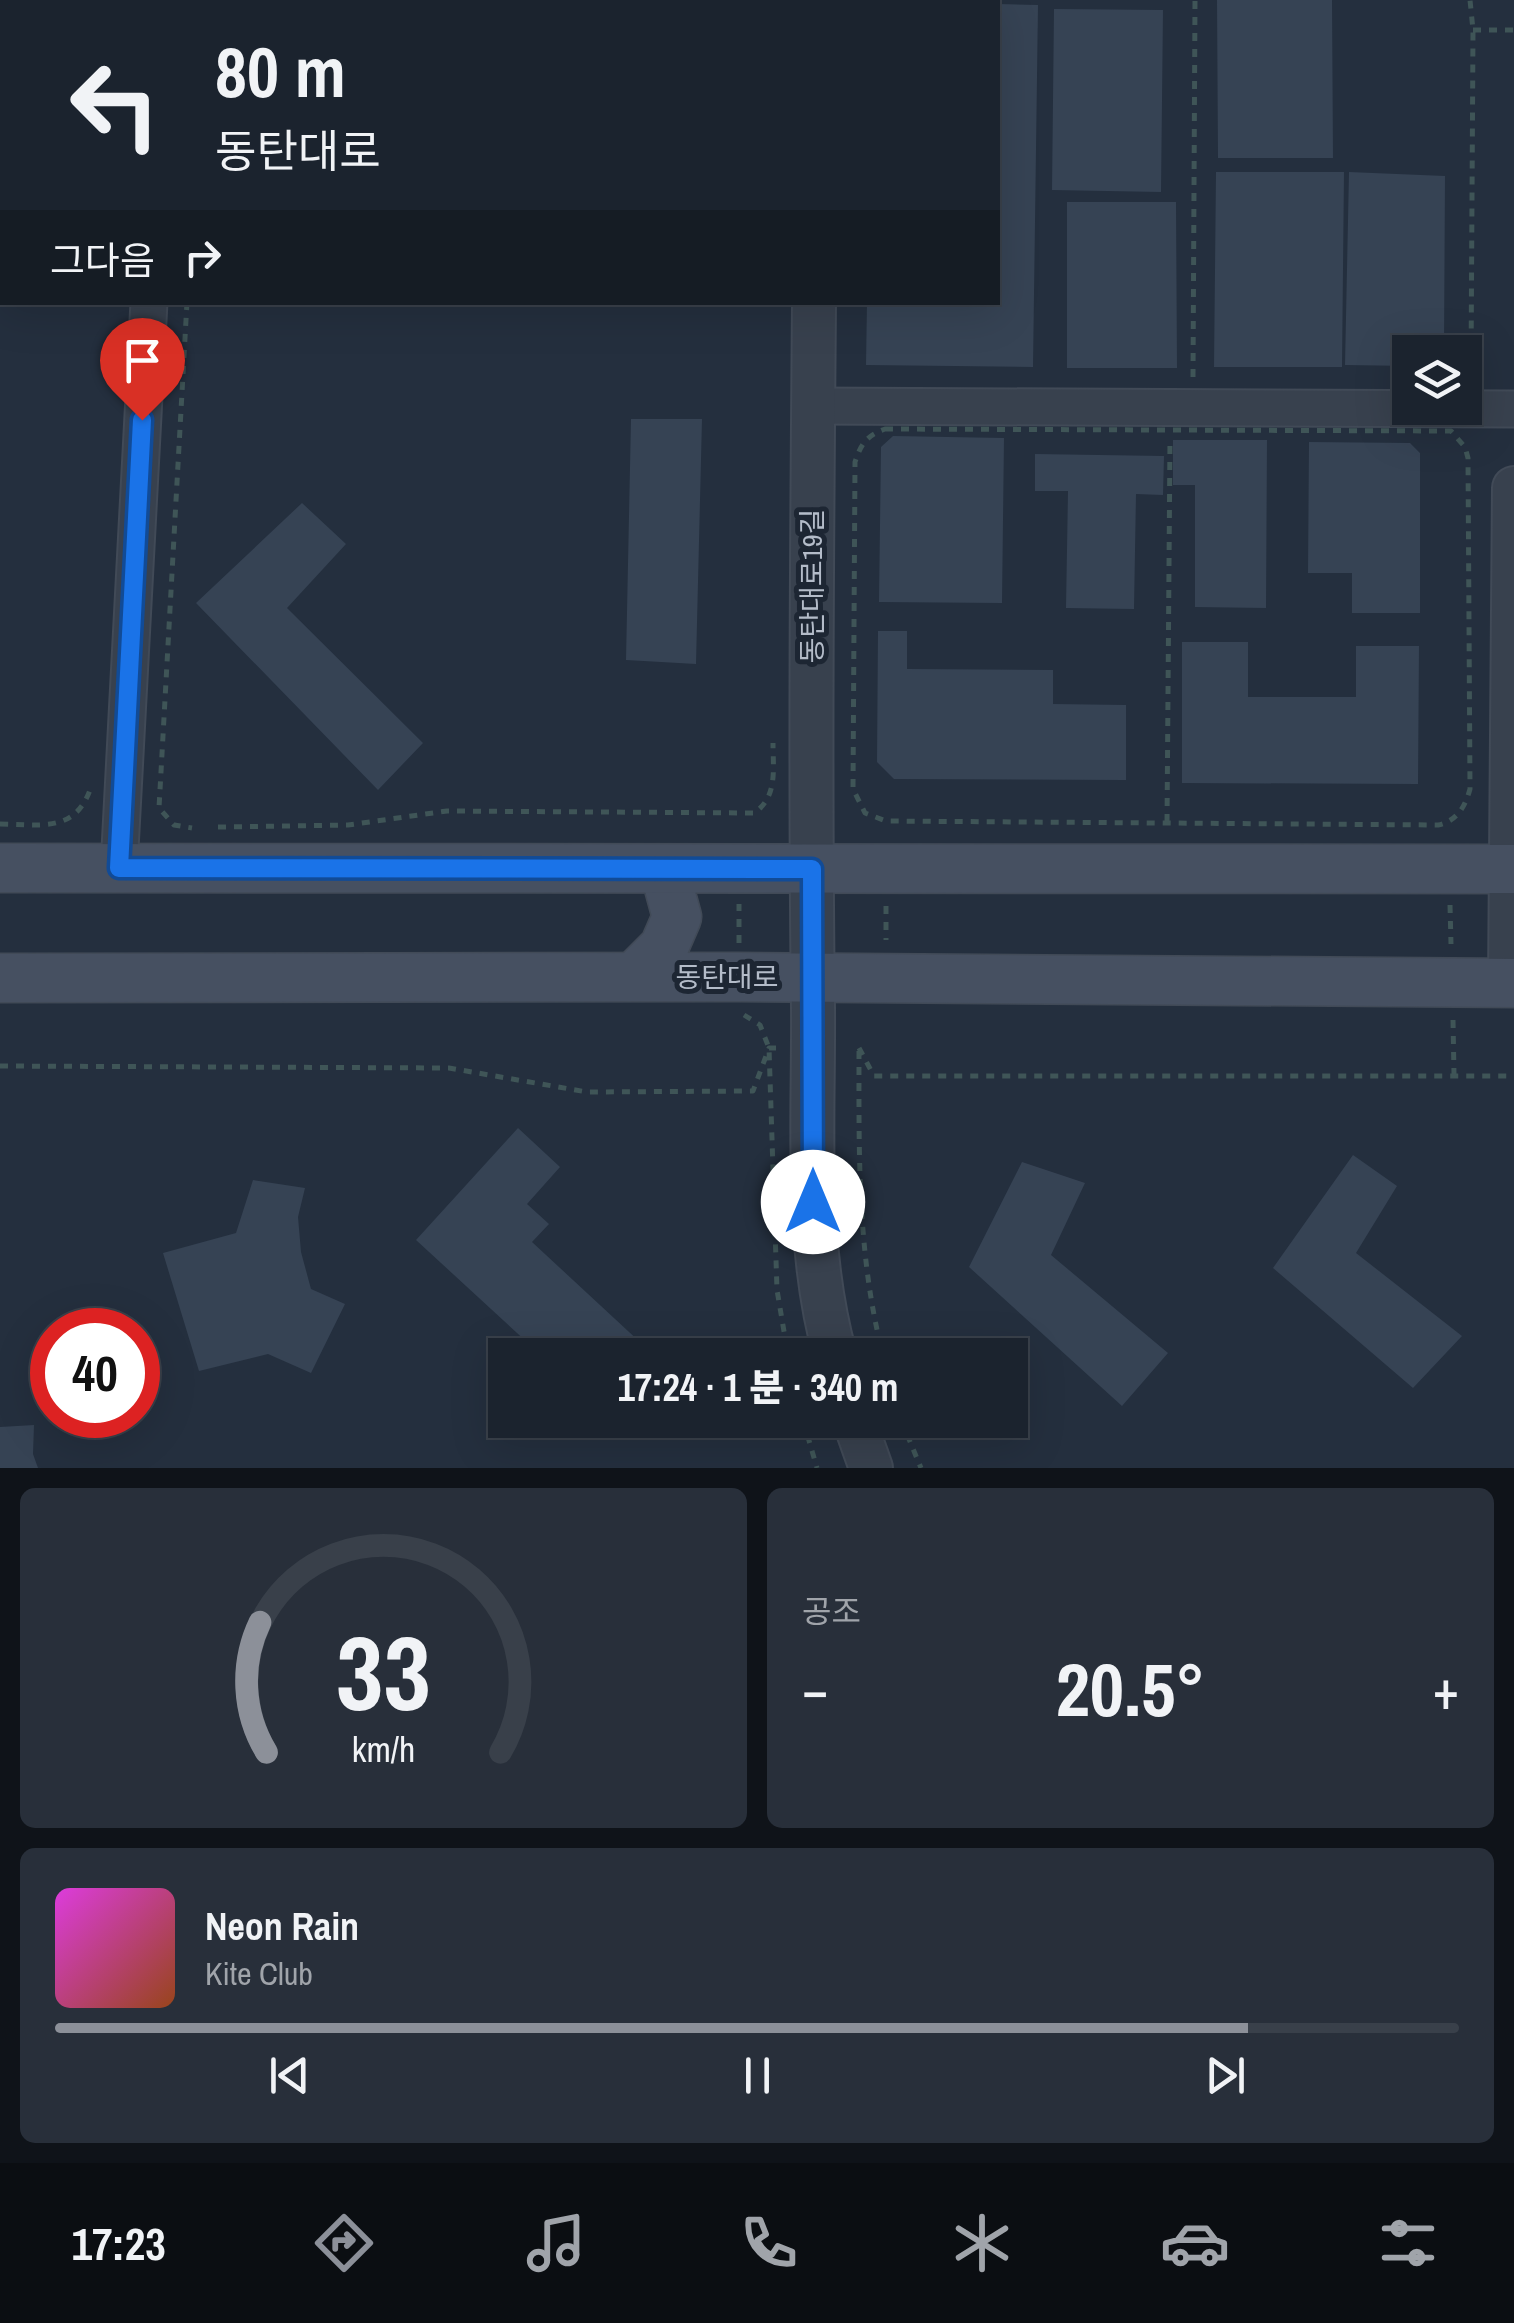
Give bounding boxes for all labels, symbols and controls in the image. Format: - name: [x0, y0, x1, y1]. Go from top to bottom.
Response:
- text: 80 m: [215, 25, 346, 119]
- icon: left: [50, 40, 180, 170]
- text: 동탄대로: [215, 120, 381, 181]
- icon: right: [175, 230, 230, 285]
- text: 그다음: [50, 235, 155, 286]
- pin: [100, 318, 185, 421]
- icon: arrive: [115, 333, 170, 388]
- map controls: [1392, 335, 1482, 425]
- button: layers: [1392, 335, 1482, 425]
- street label: 동탄대로19길: [793, 509, 831, 663]
- street label: 동탄대로: [675, 958, 779, 996]
- position arrow: [761, 1150, 865, 1254]
- speed limit sign: 40: [30, 1308, 160, 1438]
- text: 17:24 · 1 분 · 340 m: [618, 1362, 898, 1413]
- text: 공조: [802, 1590, 861, 1633]
- text: 33: [336, 1602, 431, 1742]
- text: 20.5°: [1056, 1638, 1205, 1739]
- text: −: [802, 1652, 828, 1726]
- text: +: [1433, 1652, 1459, 1726]
- text: km/h: [352, 1725, 415, 1773]
- text: Neon Rain: [205, 1901, 359, 1952]
- text: Kite Club: [205, 1952, 313, 1995]
- icon: previous: [262, 2048, 317, 2103]
- icon: pause: [730, 2048, 785, 2103]
- icon: next: [1198, 2048, 1253, 2103]
- icon: directions: [309, 2208, 379, 2278]
- icon: music: [521, 2208, 591, 2278]
- icon: phone: [734, 2208, 804, 2278]
- icon: climate: [947, 2208, 1017, 2278]
- icon: car: [1160, 2208, 1230, 2278]
- icon: filters: [1373, 2208, 1443, 2278]
- text: 17:23: [71, 2213, 166, 2274]

